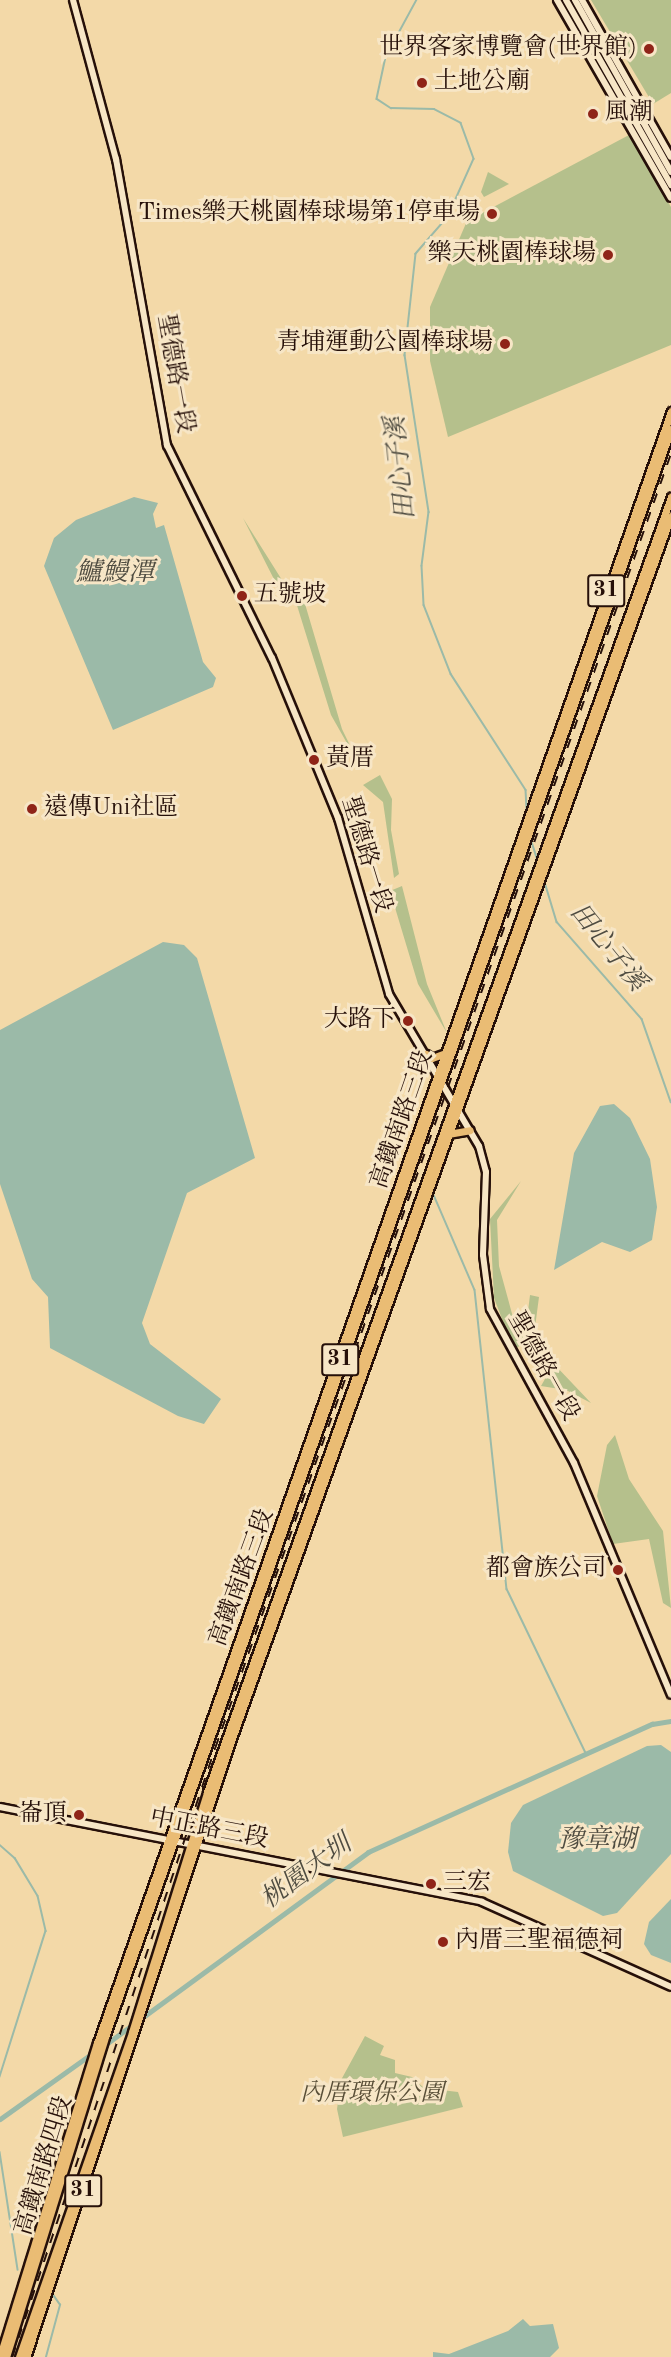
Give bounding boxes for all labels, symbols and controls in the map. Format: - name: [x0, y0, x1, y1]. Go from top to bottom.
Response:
- place label: 世界客家博覽會(世界館): [379, 35, 637, 63]
- marker: 世界客家博覽會(世界館): [642, 42, 656, 56]
- place label: 土地公廟: [434, 69, 530, 97]
- marker: 土地公廟: [415, 76, 429, 90]
- place label: 風潮: [605, 100, 653, 128]
- marker: 風潮: [586, 107, 600, 121]
- place label: Times樂天桃園棒球場第1停車場: [138, 200, 480, 228]
- marker: Times樂天桃園棒球場第1停車場: [485, 207, 499, 221]
- place label: 樂天桃園棒球場: [428, 241, 596, 269]
- marker: 樂天桃園棒球場: [601, 248, 615, 262]
- street label: 聖德路一段: [149, 312, 199, 436]
- place label: 青埔運動公園棒球場: [277, 330, 493, 358]
- marker: 青埔運動公園棒球場: [498, 337, 512, 351]
- water label: 田心子溪: [381, 415, 423, 521]
- water label: 鱸鰻潭: [76, 558, 154, 590]
- road number: 31: [586, 572, 626, 610]
- place label: 五號坡: [254, 582, 326, 610]
- marker: 五號坡: [235, 589, 249, 603]
- place label: 黃厝: [326, 746, 374, 774]
- marker: 黃厝: [307, 753, 321, 767]
- street label: 聖德路一段: [334, 793, 396, 917]
- place label: 遠傳Uni社區: [44, 795, 178, 823]
- marker: 遠傳Uni社區: [25, 802, 39, 816]
- water label: 田心子溪: [562, 898, 652, 998]
- place label: 大路下: [324, 1007, 396, 1035]
- marker: 大路下: [401, 1014, 415, 1028]
- street label: 高鐵南路三段: [366, 1047, 440, 1193]
- street label: 聖德路一段: [500, 1308, 584, 1426]
- road number: 31: [320, 1341, 360, 1379]
- street label: 高鐵南路三段: [205, 1505, 281, 1651]
- place label: 都會族公司: [486, 1556, 606, 1584]
- marker: 都會族公司: [611, 1563, 625, 1577]
- place label: 崙頂: [19, 1801, 67, 1829]
- street label: 中正路三段: [147, 1804, 271, 1856]
- marker: 崙頂: [72, 1808, 86, 1822]
- water label: 豫章湖: [558, 1825, 636, 1857]
- water label: 桃園大圳: [256, 1830, 358, 1916]
- place label: 三宏: [443, 1870, 491, 1898]
- marker: 三宏: [424, 1877, 438, 1891]
- place label: 內厝三聖福德祠: [455, 1928, 623, 1956]
- marker: 內厝三聖福德祠: [436, 1935, 450, 1949]
- park label: 內厝環保公園: [300, 2081, 444, 2109]
- street label: 高鐵南路四段: [10, 2093, 80, 2239]
- road number: 31: [64, 2172, 103, 2210]

